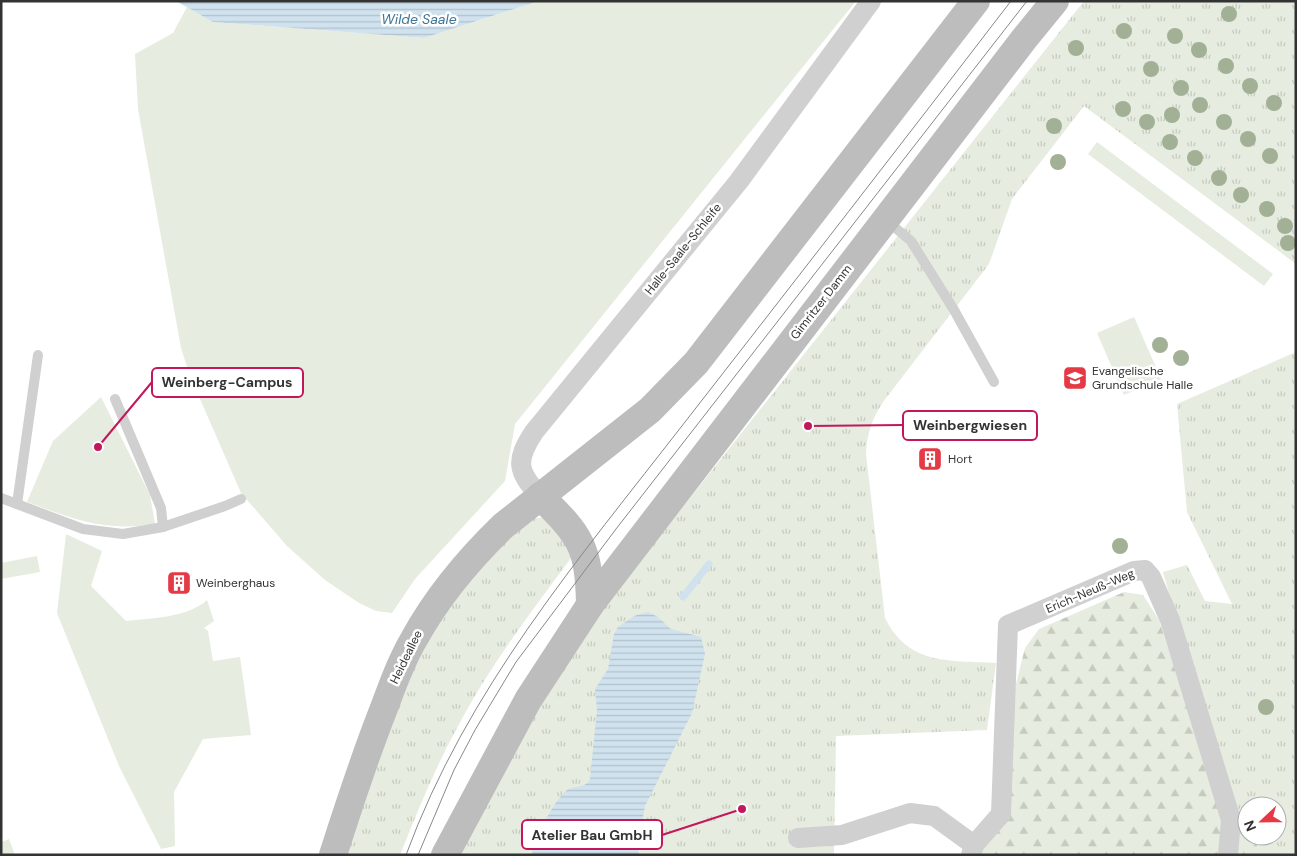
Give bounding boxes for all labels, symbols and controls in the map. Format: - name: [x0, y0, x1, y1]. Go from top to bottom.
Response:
- water label: Wilde Saale: [381, 10, 457, 28]
- street label: Halle-Saale-Schleife: [641, 200, 725, 298]
- street label: Gimritzer Damm: [787, 261, 855, 343]
- place label: Evangelische Grundschule Halle: [1092, 363, 1193, 393]
- school or university icon: Evangelische Grundschule Halle: [1062, 365, 1088, 391]
- callout: Weinberg-Campus: [152, 368, 303, 397]
- text: Weinberg-Campus: [162, 373, 292, 391]
- callout: Weinbergwiesen: [903, 411, 1037, 440]
- text: Weinbergwiesen: [913, 416, 1027, 434]
- building icon: Hort: [917, 446, 943, 472]
- place label: Hort: [948, 451, 973, 467]
- street label: Erich-Neuß-Weg: [1043, 565, 1137, 617]
- building icon: Weinberghaus: [166, 570, 192, 596]
- place label: Weinberghaus: [196, 575, 275, 591]
- street label: Heideallee: [386, 627, 426, 686]
- north arrow: [1237, 796, 1287, 846]
- text: N: [1240, 818, 1260, 834]
- callout: Atelier Bau GmbH: [522, 820, 662, 849]
- text: Atelier Bau GmbH: [532, 826, 652, 844]

